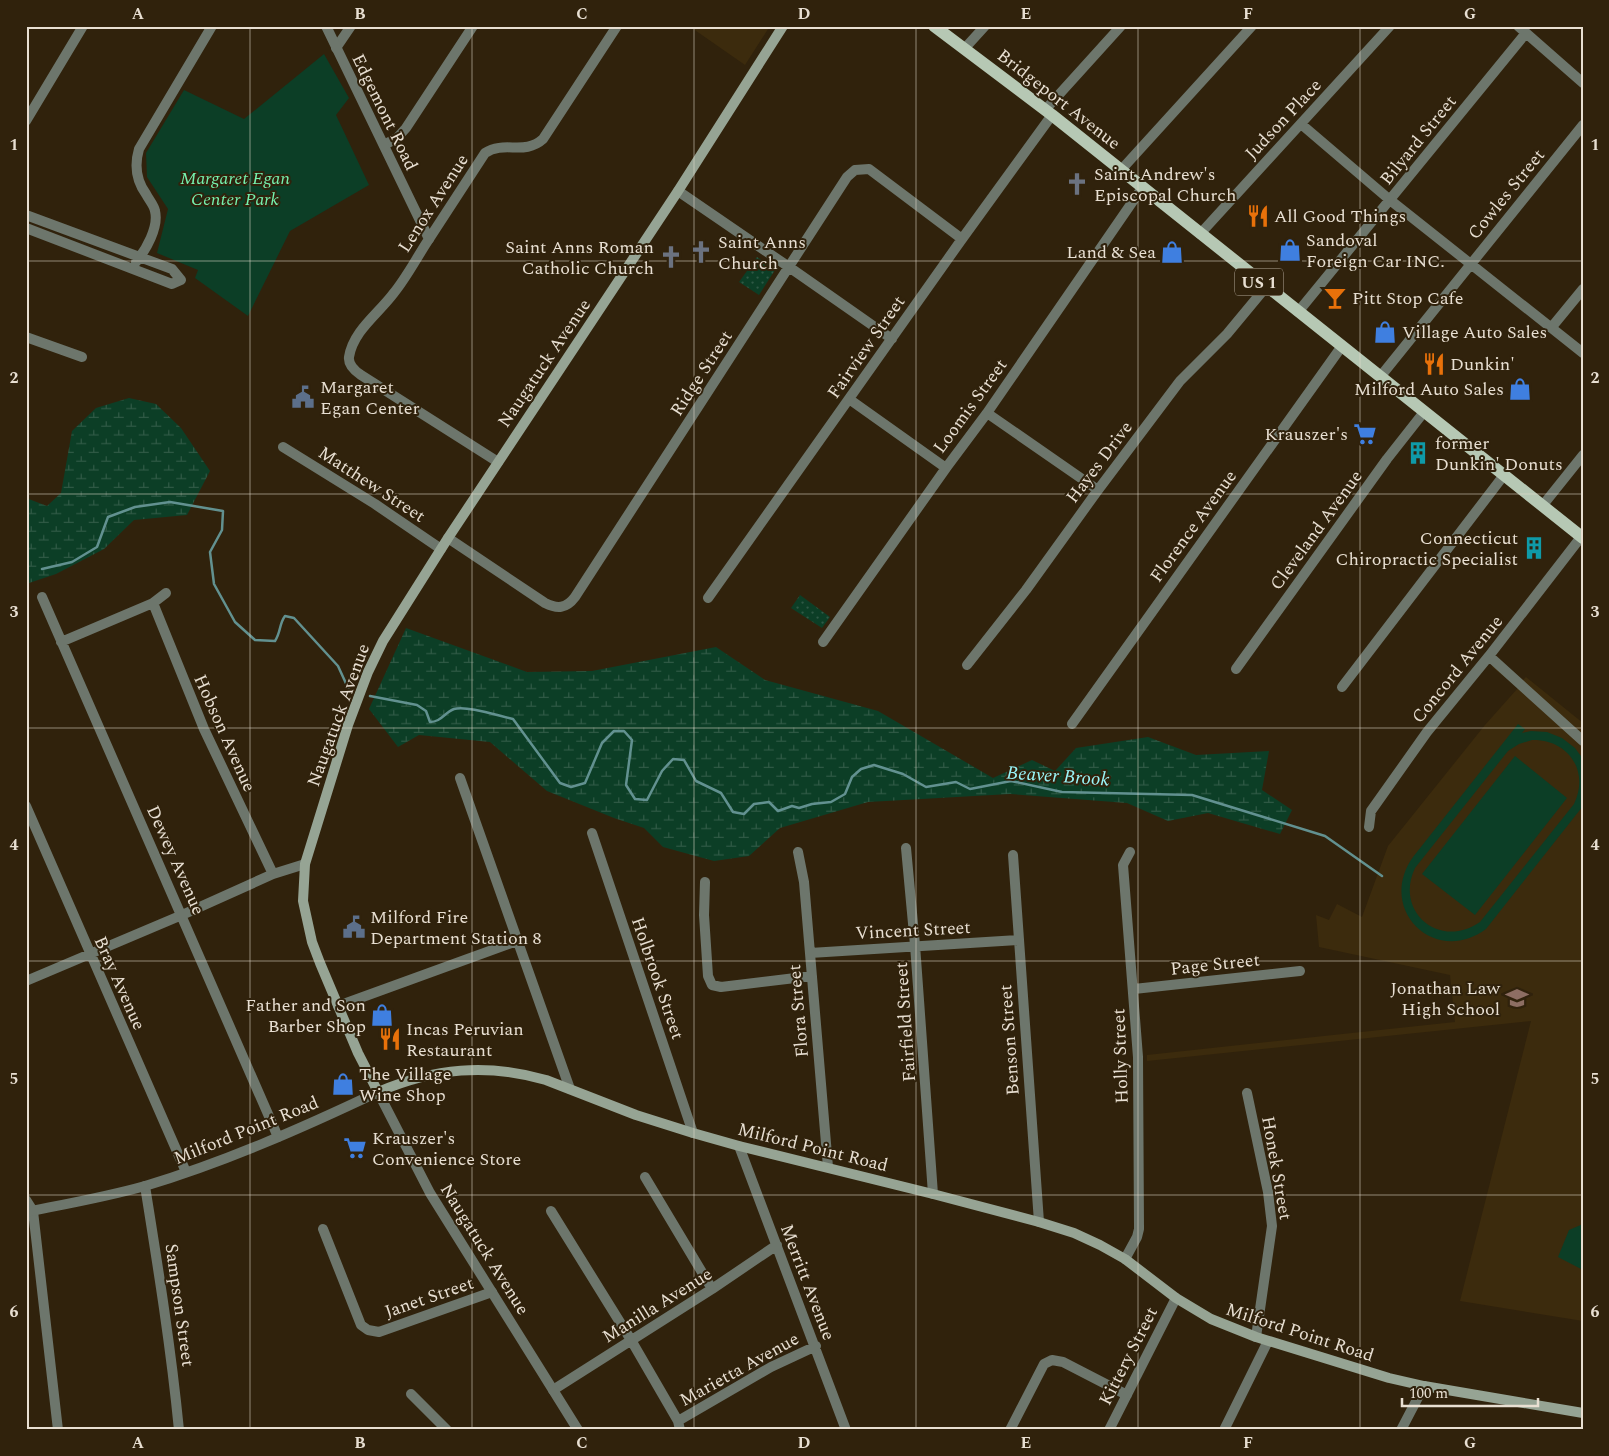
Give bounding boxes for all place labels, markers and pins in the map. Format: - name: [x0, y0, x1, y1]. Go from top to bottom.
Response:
- place label: Saint Andrew's Episcopal Church: [1094, 161, 1236, 209]
- church icon: Saint Andrew's Episcopal Church: [1064, 171, 1090, 197]
- restaurant icon: All Good Things: [1245, 203, 1271, 229]
- place label: All Good Things: [1274, 203, 1406, 230]
- place label: Sandoval Foreign Car INC.: [1306, 227, 1445, 275]
- place label: Saint Anns Church: [718, 229, 806, 277]
- place label: Saint Anns Roman Catholic Church: [505, 234, 654, 282]
- shop icon: Sandoval Foreign Car INC.: [1277, 237, 1303, 263]
- church icon: Saint Anns Church: [688, 239, 714, 265]
- place label: Land & Sea: [1066, 239, 1156, 266]
- shop icon: Land & Sea: [1159, 239, 1185, 265]
- church icon: Saint Anns Roman Catholic Church: [658, 244, 684, 270]
- bar icon: Pitt Stop Cafe: [1322, 285, 1348, 311]
- place label: Pitt Stop Cafe: [1352, 285, 1463, 312]
- shop icon: Village Auto Sales: [1372, 319, 1398, 345]
- place label: Village Auto Sales: [1402, 319, 1547, 346]
- restaurant icon: Dunkin': [1421, 351, 1447, 377]
- place label: Dunkin': [1450, 351, 1515, 378]
- place label: Margaret Egan Center: [320, 374, 420, 422]
- place label: Milford Auto Sales: [1354, 376, 1504, 403]
- shop icon: Milford Auto Sales: [1507, 376, 1533, 402]
- public building icon: Margaret Egan Center: [290, 384, 316, 410]
- place label: Krauszer's: [1265, 421, 1348, 448]
- supermarket icon: Krauszer's: [1352, 421, 1378, 447]
- place label: former Dunkin' Donuts: [1435, 430, 1563, 478]
- building icon: former Dunkin' Donuts: [1405, 440, 1431, 466]
- place label: Connecticut Chiropractic Specialist: [1336, 525, 1518, 573]
- building icon: Connecticut Chiropractic Specialist: [1521, 535, 1547, 561]
- place label: Milford Fire Department Station 8: [370, 904, 542, 952]
- public building icon: Milford Fire Department Station 8: [341, 914, 367, 940]
- place label: Jonathan Law High School: [1390, 975, 1500, 1023]
- school or university icon: Jonathan Law High School: [1504, 985, 1530, 1011]
- place label: Father and Son Barber Shop: [245, 992, 366, 1040]
- shop icon: Father and Son Barber Shop: [369, 1002, 395, 1028]
- place label: Incas Peruvian Restaurant: [406, 1016, 524, 1064]
- restaurant icon: Incas Peruvian Restaurant: [377, 1026, 403, 1052]
- place label: The Village Wine Shop: [359, 1061, 451, 1109]
- shop icon: The Village Wine Shop: [330, 1071, 356, 1097]
- place label: Krauszer's Convenience Store: [372, 1125, 521, 1173]
- supermarket icon: Krauszer's Convenience Store: [342, 1135, 368, 1161]

